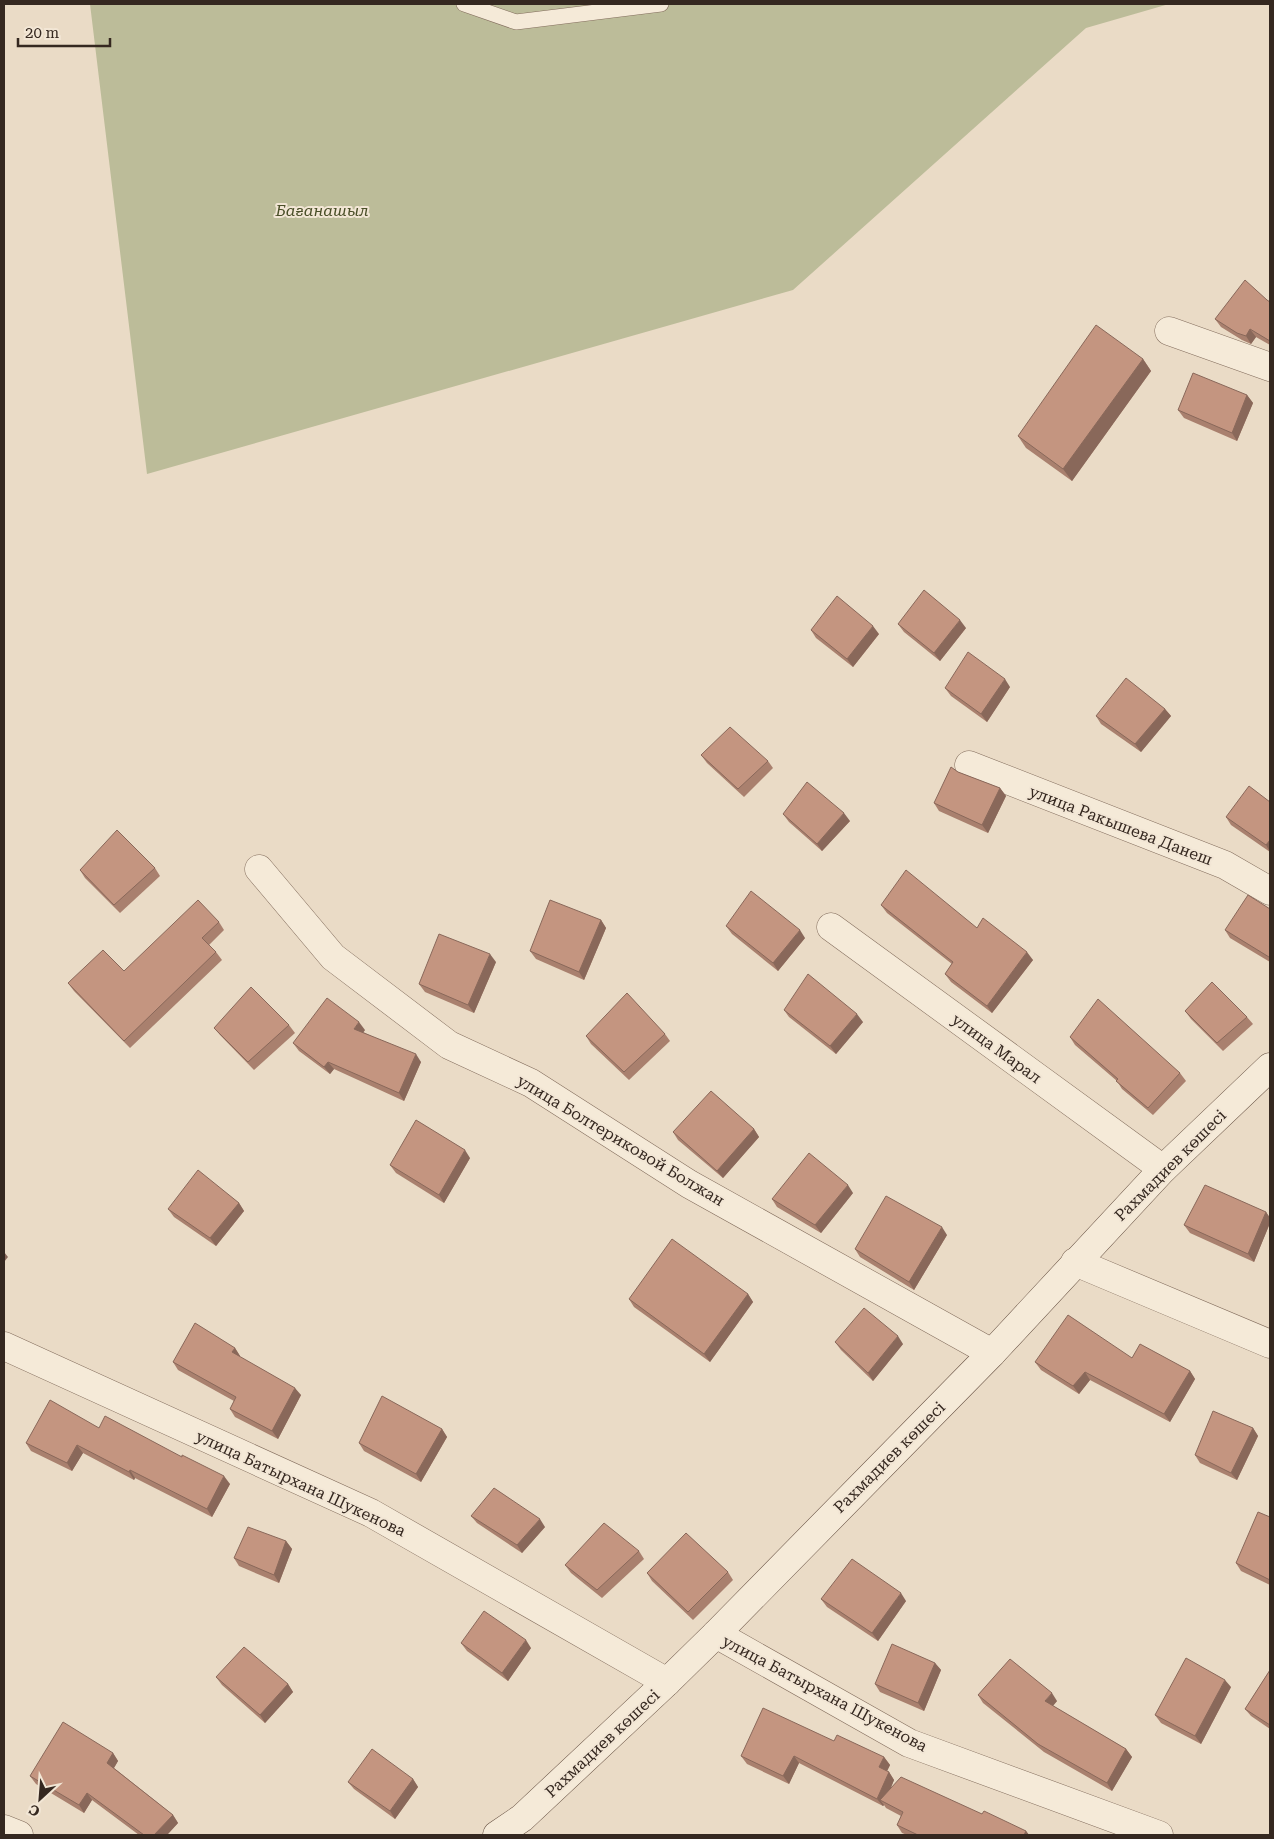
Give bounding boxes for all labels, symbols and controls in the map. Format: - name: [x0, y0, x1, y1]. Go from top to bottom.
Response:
- scale bar: [18, 15, 110, 47]
- text: 20 m: [25, 24, 60, 42]
- park label: Бағанашыл: [274, 201, 369, 220]
- street label: улица Ракышева Данеш: [1026, 782, 1215, 869]
- street label: улица Марал: [948, 1010, 1045, 1087]
- street label: улица Болтериковой Болжан: [514, 1071, 728, 1210]
- street label: Рахмадиев көшесі: [1111, 1106, 1230, 1225]
- street label: Рахмадиев көшесі: [830, 1398, 949, 1517]
- street label: улица Батырхана Шукенова: [193, 1426, 409, 1541]
- street label: улица Батырхана Шукенова: [719, 1631, 931, 1756]
- street label: Рахмадиев көшесі: [541, 1685, 664, 1801]
- north arrow: [15, 1774, 65, 1824]
- text: С: [26, 1801, 42, 1820]

